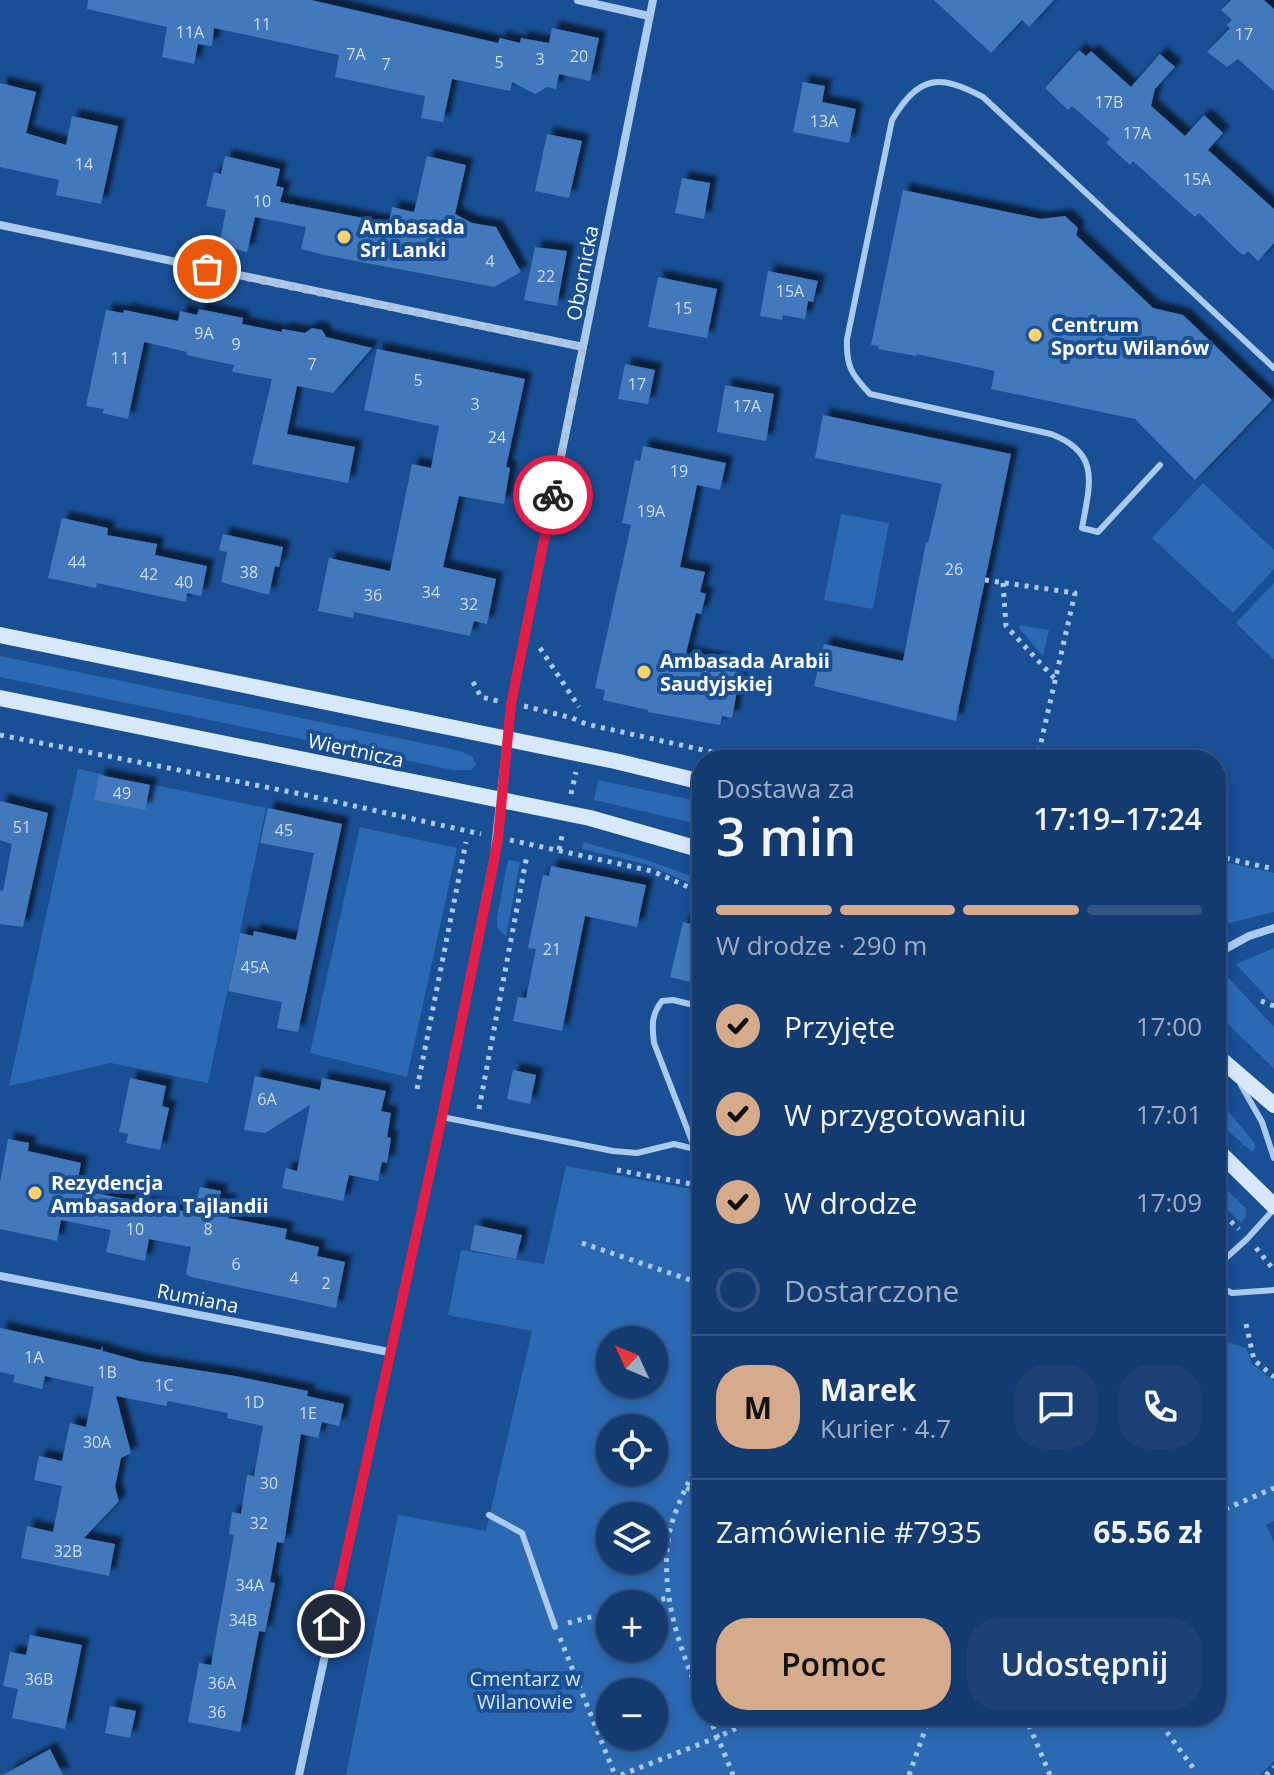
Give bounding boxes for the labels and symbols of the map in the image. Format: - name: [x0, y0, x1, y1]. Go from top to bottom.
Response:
- house number: 11: [253, 13, 271, 35]
- house number: 11A: [176, 21, 205, 43]
- house number: 17: [1235, 23, 1253, 45]
- house number: 7A: [346, 43, 367, 65]
- house number: 20: [570, 45, 588, 67]
- house number: 3: [535, 48, 545, 70]
- house number: 5: [494, 51, 504, 73]
- house number: 7: [381, 53, 391, 75]
- house number: 17B: [1095, 91, 1123, 113]
- house number: 13A: [810, 110, 839, 132]
- house number: 17A: [1123, 122, 1152, 144]
- house number: 14: [75, 153, 93, 175]
- house number: 15A: [1183, 168, 1212, 190]
- house number: 10: [253, 190, 271, 212]
- place label: Ambasada Sri Lanki: [360, 213, 465, 263]
- street label: Obornicka: [560, 223, 604, 323]
- marker: Ambasada Sri Lanki: [335, 228, 353, 246]
- pin: [173, 235, 241, 303]
- house number: 4: [485, 250, 495, 272]
- house number: 22: [537, 265, 555, 287]
- house number: 15A: [776, 280, 805, 302]
- house number: 15: [674, 297, 692, 319]
- place label: Centrum Sportu Wilanów: [1051, 311, 1209, 361]
- house number: 9A: [194, 322, 215, 344]
- marker: Centrum Sportu Wilanów: [1026, 326, 1044, 344]
- house number: 9: [231, 333, 241, 355]
- house number: 11: [111, 347, 129, 369]
- house number: 7: [307, 353, 317, 375]
- house number: 5: [413, 369, 423, 391]
- house number: 17: [628, 373, 646, 395]
- house number: 3: [470, 393, 480, 415]
- house number: 17A: [733, 395, 762, 417]
- house number: 24: [488, 426, 506, 448]
- courier: [513, 455, 593, 535]
- house number: 19: [670, 460, 688, 482]
- house number: 19A: [637, 500, 666, 522]
- house number: 44: [68, 551, 86, 573]
- house number: 26: [945, 558, 963, 580]
- house number: 38: [240, 561, 258, 583]
- house number: 42: [140, 563, 158, 585]
- house number: 40: [175, 571, 193, 593]
- house number: 34: [422, 581, 440, 603]
- house number: 36: [364, 584, 382, 606]
- house number: 32: [460, 593, 478, 615]
- place label: Ambasada Arabii Saudyjskiej: [660, 647, 830, 697]
- marker: Ambasada Arabii Saudyjskiej: [635, 663, 653, 681]
- street label: Wiertnicza: [306, 727, 406, 773]
- house number: 49: [113, 782, 131, 804]
- house number: 51: [13, 816, 31, 838]
- house number: 45: [275, 819, 293, 841]
- house number: 21: [543, 938, 561, 960]
- house number: 45A: [241, 956, 270, 978]
- house number: 6A: [257, 1088, 278, 1110]
- place label: Rezydencja Ambasadora Tajlandii: [51, 1169, 269, 1219]
- marker: Rezydencja Ambasadora Tajlandii: [26, 1184, 44, 1202]
- house number: 10: [126, 1218, 144, 1240]
- house number: 8: [203, 1218, 213, 1240]
- house number: 6: [231, 1253, 241, 1275]
- house number: 4: [289, 1267, 299, 1289]
- house number: 2: [321, 1272, 331, 1294]
- street label: Rumiana: [155, 1277, 241, 1319]
- north arrow: [596, 1326, 668, 1398]
- house number: 1A: [24, 1346, 45, 1368]
- house number: 1B: [97, 1361, 117, 1383]
- house number: 1C: [154, 1374, 174, 1396]
- house number: 1D: [244, 1391, 264, 1413]
- house number: 1E: [299, 1402, 317, 1424]
- house number: 30A: [83, 1431, 112, 1453]
- house number: 30: [260, 1472, 278, 1494]
- house number: 32: [250, 1512, 268, 1534]
- house number: 32B: [54, 1540, 82, 1562]
- house number: 34A: [236, 1574, 265, 1596]
- pin: [297, 1590, 365, 1658]
- house number: 34B: [229, 1609, 257, 1631]
- park label: Cmentarz w Wilanowie: [469, 1665, 581, 1715]
- house number: 36B: [25, 1668, 53, 1690]
- house number: 36A: [208, 1672, 237, 1694]
- house number: 36: [208, 1701, 226, 1723]

